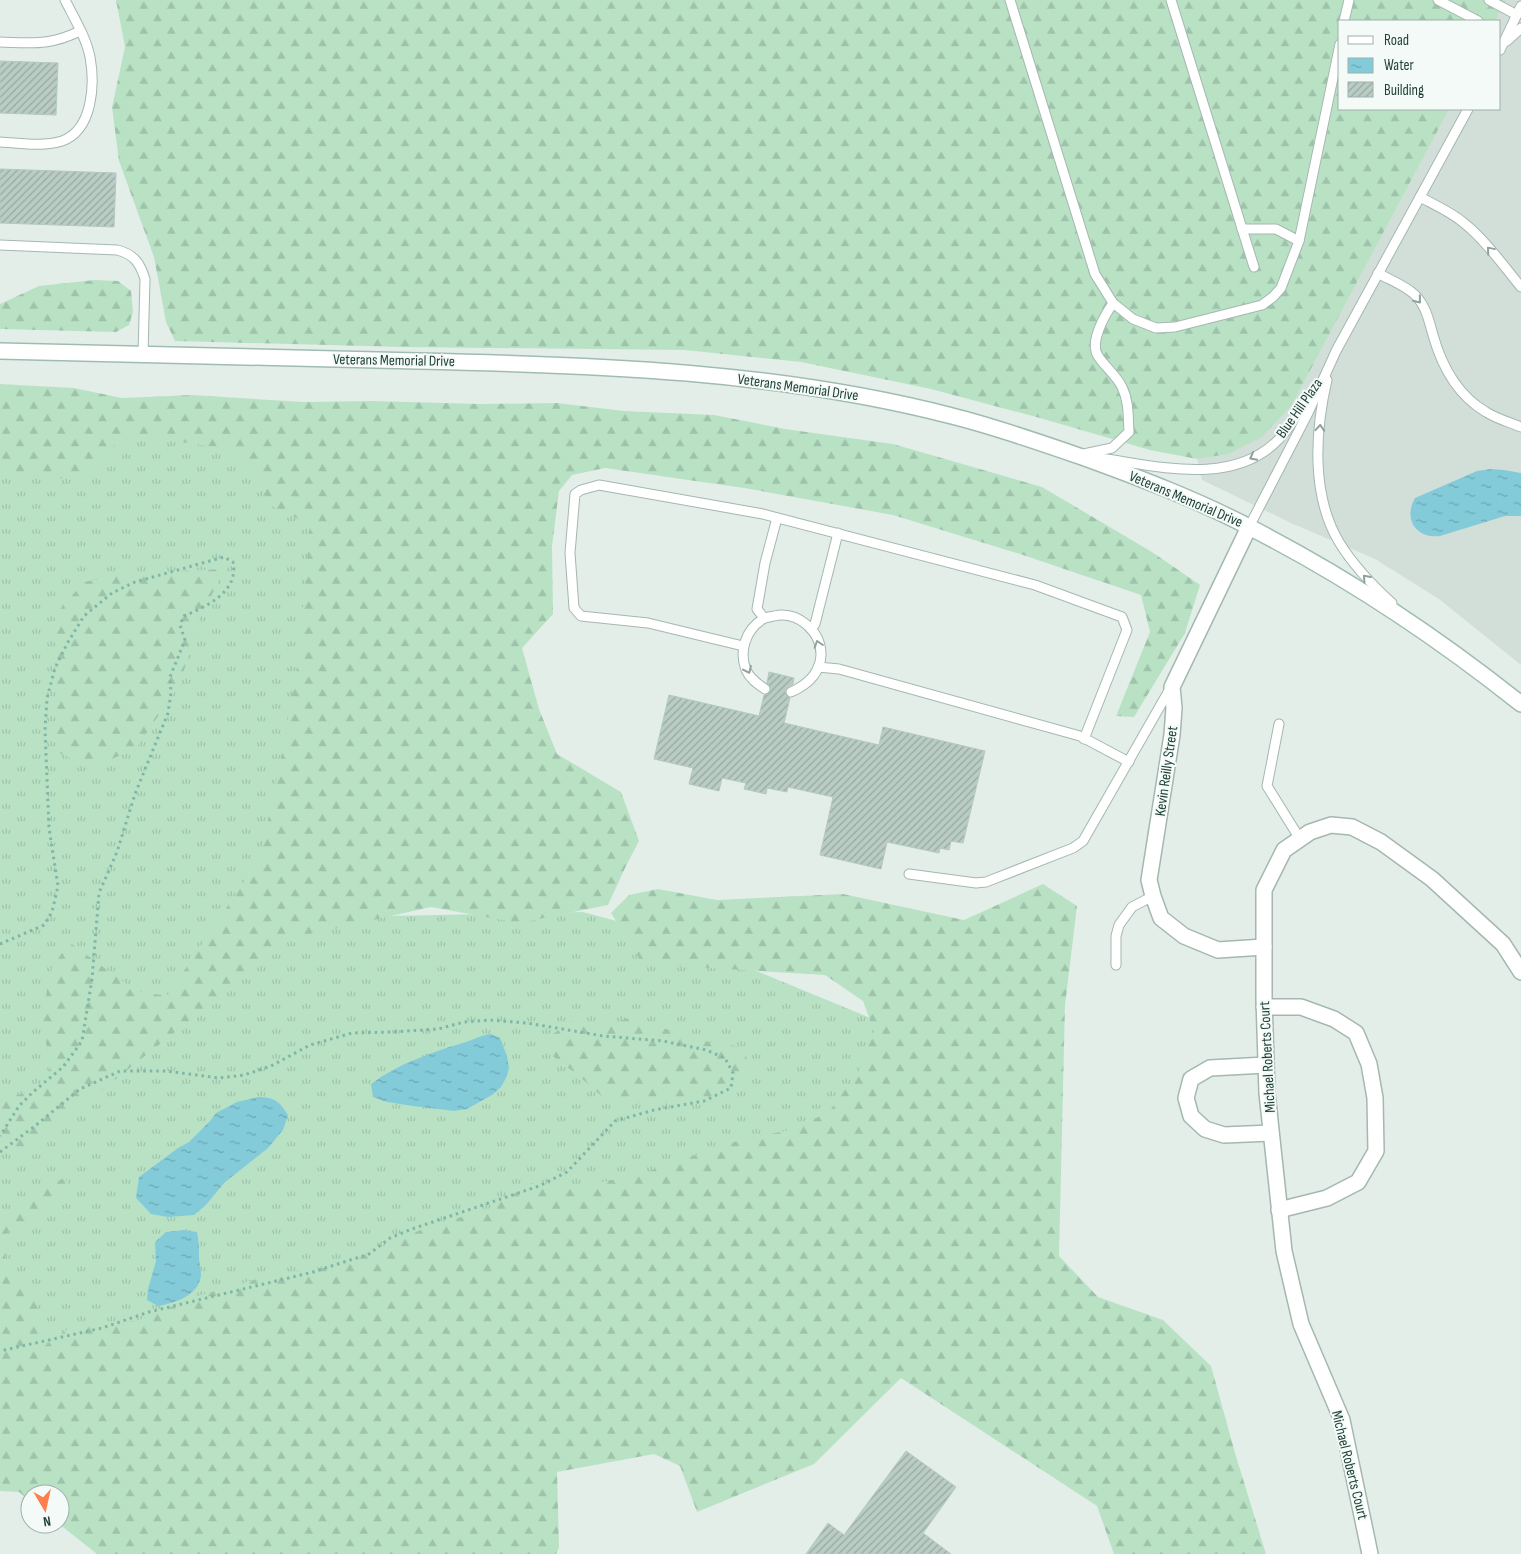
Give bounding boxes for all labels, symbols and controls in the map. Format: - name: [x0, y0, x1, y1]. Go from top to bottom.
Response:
- legend: [1338, 20, 1501, 110]
- text: Road: [1384, 31, 1409, 50]
- text: Water: [1384, 56, 1415, 75]
- text: Building: [1384, 81, 1424, 100]
- one-way arrow: [1487, 246, 1496, 255]
- one-way arrow: [1413, 294, 1421, 303]
- street label: Veterans Memorial Drive: [333, 350, 455, 371]
- street label: Veterans Memorial Drive: [736, 370, 860, 405]
- street label: Blue Hill Plaza: [1272, 375, 1327, 442]
- one-way arrow: [1314, 424, 1325, 432]
- one-way arrow: [1250, 451, 1259, 461]
- street label: Veterans Memorial Drive: [1126, 467, 1246, 532]
- one-way arrow: [1363, 574, 1372, 583]
- one-way arrow: [813, 640, 823, 649]
- one-way arrow: [741, 665, 752, 674]
- street label: Kevin Reilly Street: [1151, 724, 1182, 817]
- street label: Michael Roberts Court: [1255, 1000, 1280, 1113]
- street label: Michael Roberts Court: [1327, 1409, 1372, 1522]
- north arrow: [20, 1484, 70, 1534]
- text: N: [42, 1512, 52, 1530]

